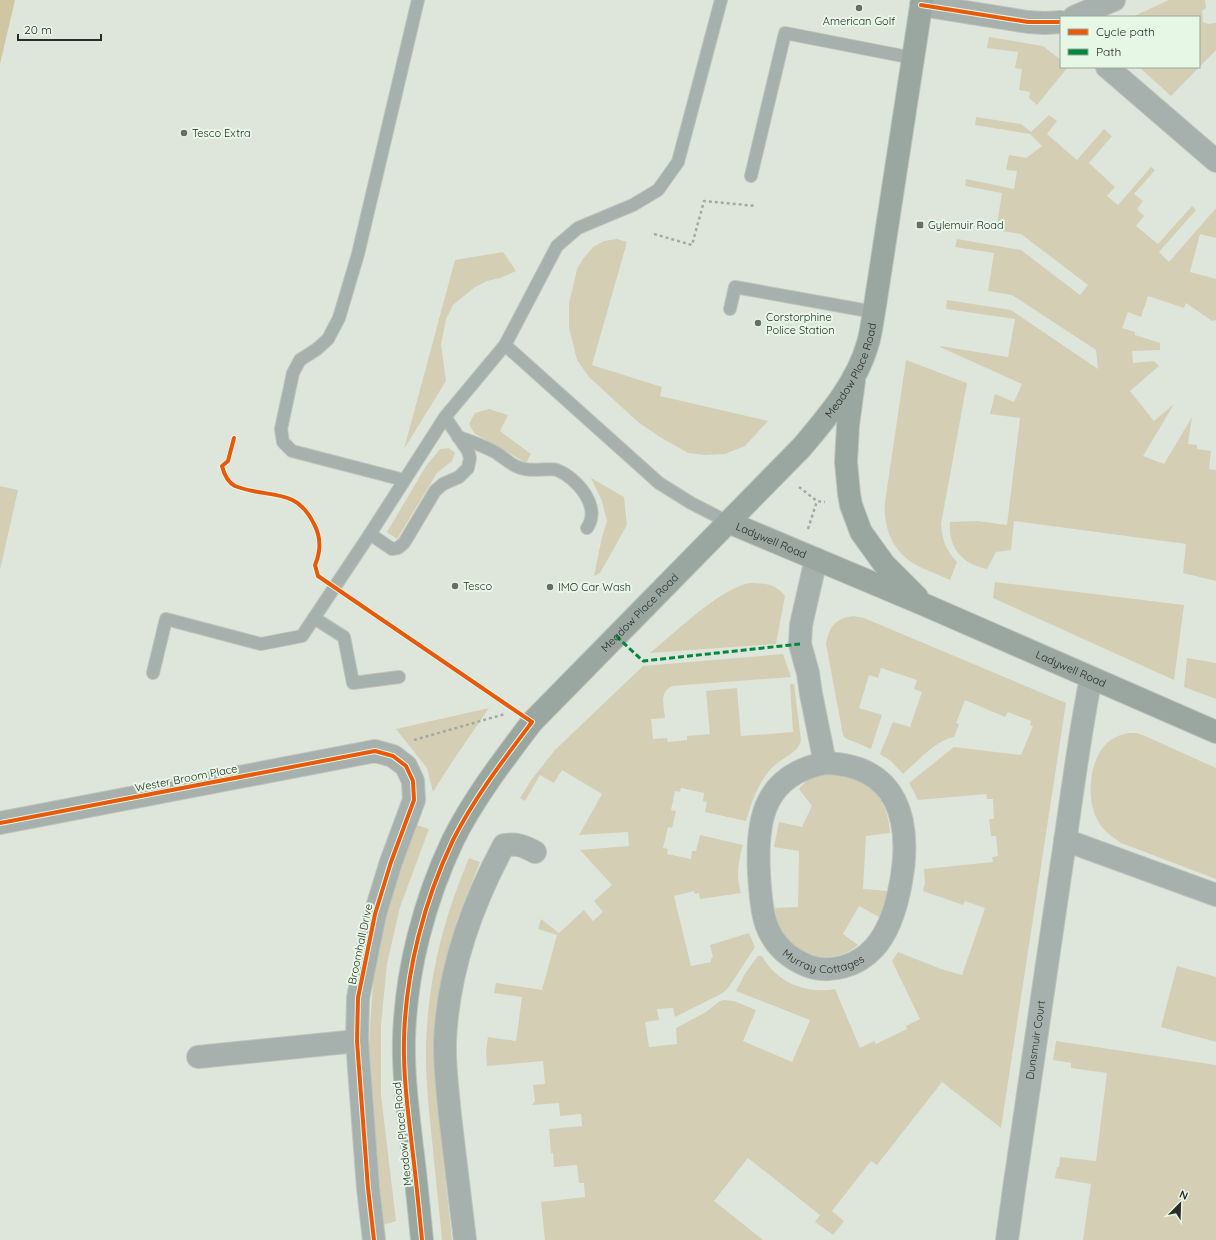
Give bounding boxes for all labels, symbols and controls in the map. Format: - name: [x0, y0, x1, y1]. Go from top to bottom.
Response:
- marker: American Golf: [854, 3, 864, 13]
- place label: American Golf: [823, 14, 895, 28]
- scale bar: [18, 16, 101, 42]
- legend: [1060, 16, 1200, 68]
- text: 20 m: [24, 22, 52, 37]
- text: Cycle path: [1096, 24, 1155, 39]
- text: Path: [1096, 44, 1121, 59]
- place label: Tesco Extra: [192, 126, 251, 140]
- marker: Tesco Extra: [179, 128, 189, 138]
- place label: Gylemuir Road: [928, 218, 1004, 232]
- marker: Gylemuir Road: [915, 220, 925, 230]
- place label: Corstorphine Police Station: [766, 310, 835, 337]
- marker: Corstorphine Police Station: [753, 318, 763, 328]
- street label: Meadow Place Road: [822, 322, 879, 421]
- street label: Ladywell Road: [734, 519, 809, 561]
- street label: Meadow Place Road: [598, 570, 681, 655]
- place label: Tesco: [463, 579, 492, 593]
- place label: IMO Car Wash: [558, 580, 631, 594]
- marker: Tesco: [450, 581, 460, 591]
- marker: IMO Car Wash: [545, 582, 555, 592]
- street label: Ladywell Road: [1034, 647, 1108, 690]
- street label: Wester Broom Place: [134, 761, 238, 795]
- street label: Broomhall Drive: [345, 902, 375, 986]
- street label: Murray Cottages: [780, 946, 867, 976]
- street label: Dunsmuir Court: [1023, 999, 1048, 1080]
- street label: Meadow Place Road: [390, 1081, 414, 1187]
- north arrow: [1160, 1184, 1200, 1224]
- text: N: [1177, 1187, 1190, 1203]

